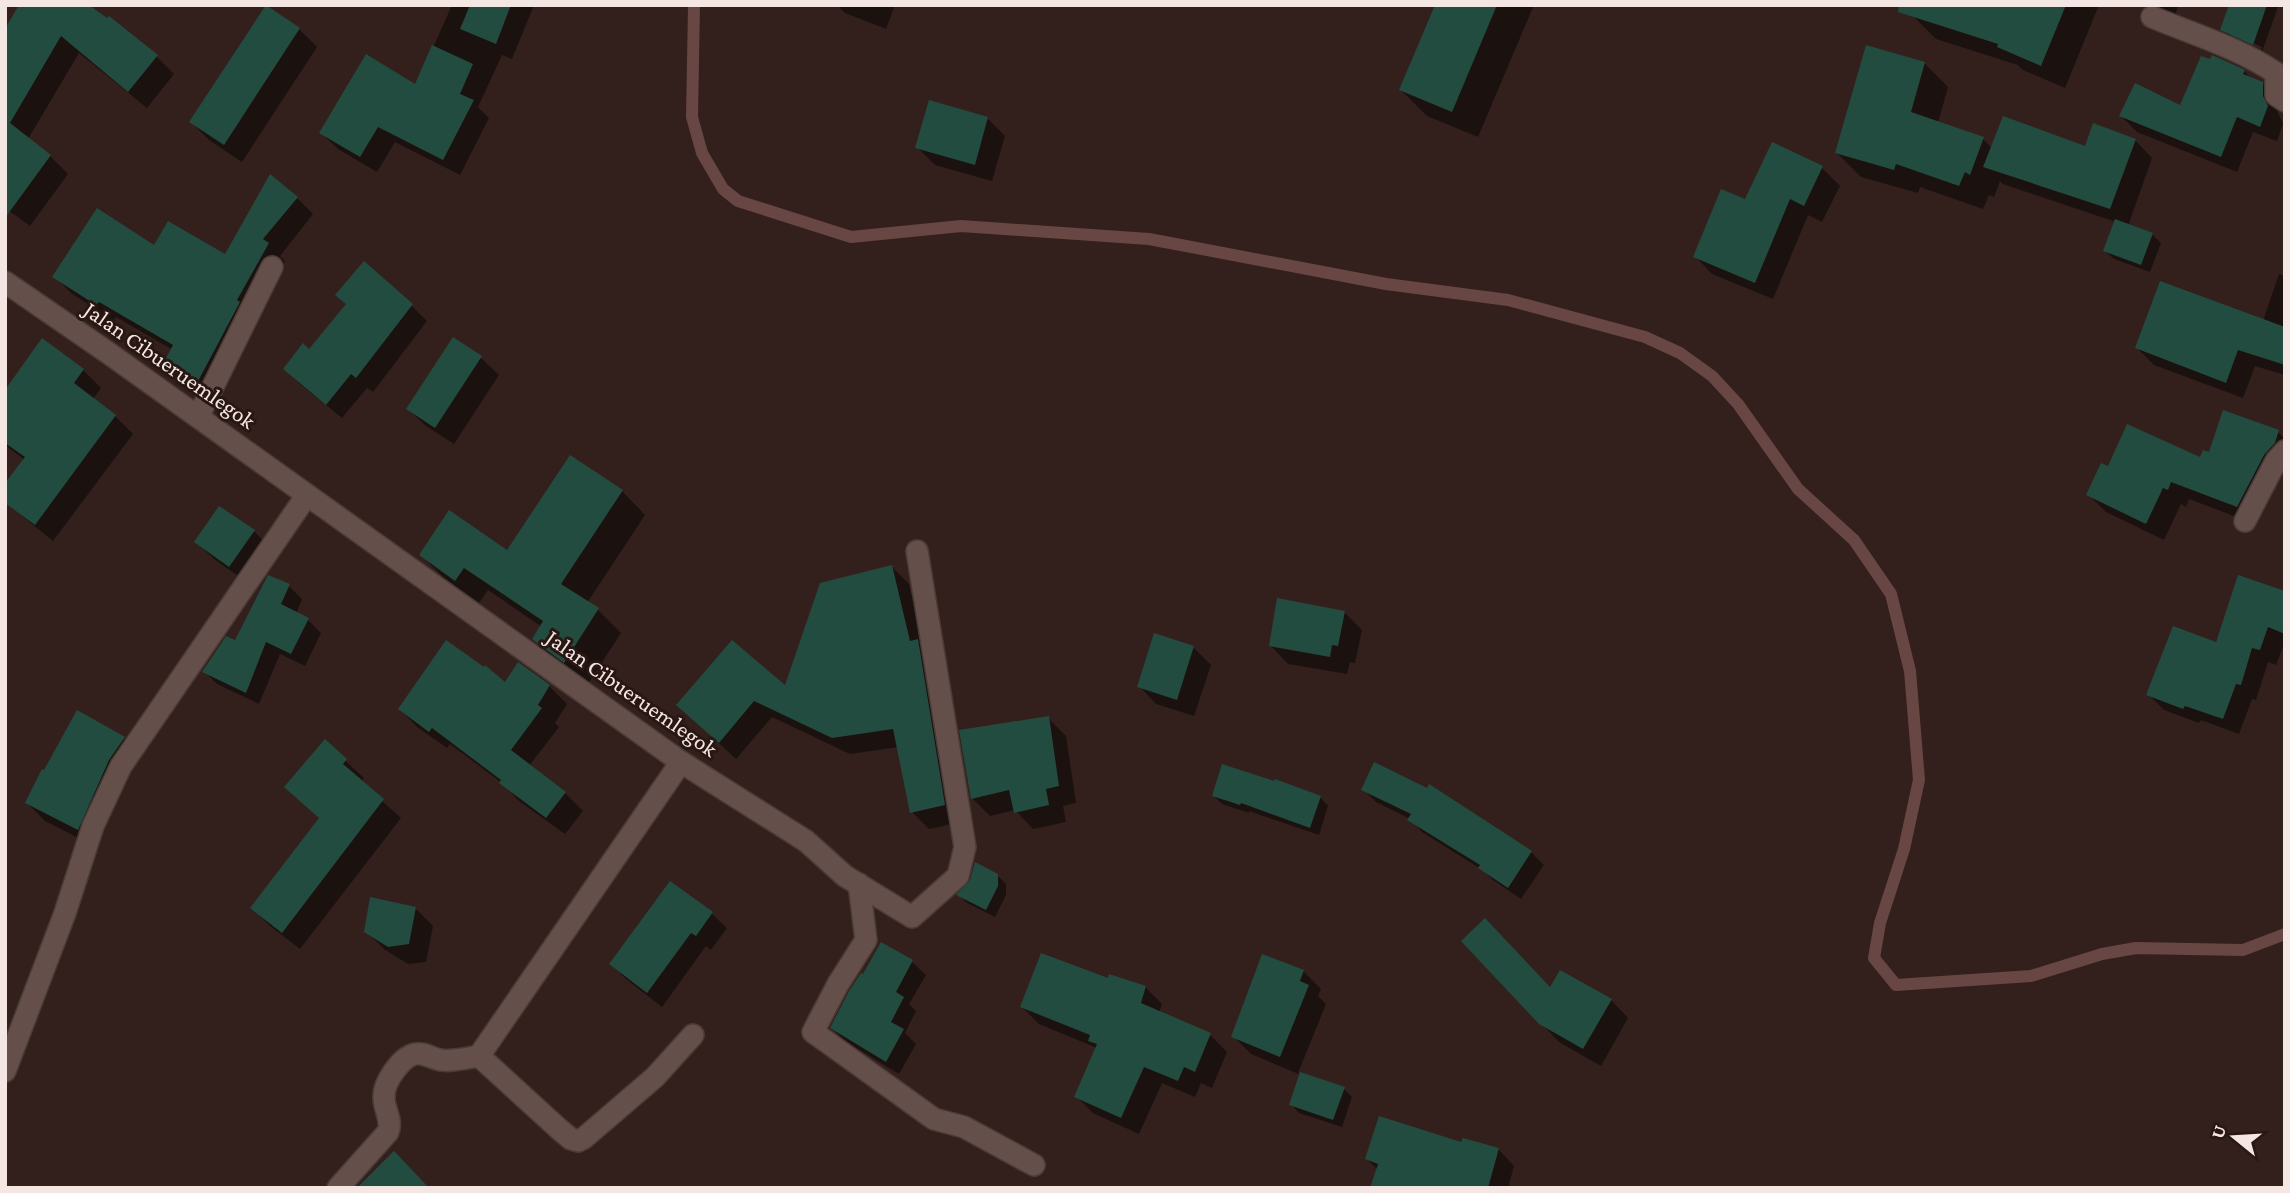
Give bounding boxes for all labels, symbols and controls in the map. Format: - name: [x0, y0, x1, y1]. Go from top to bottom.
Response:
- street label: Jalan Cibueruemlegok: [78, 295, 261, 434]
- street label: Jalan Cibueruemlegok: [540, 623, 723, 762]
- north arrow: [2199, 1102, 2269, 1172]
- text: U: [2206, 1122, 2230, 1141]

